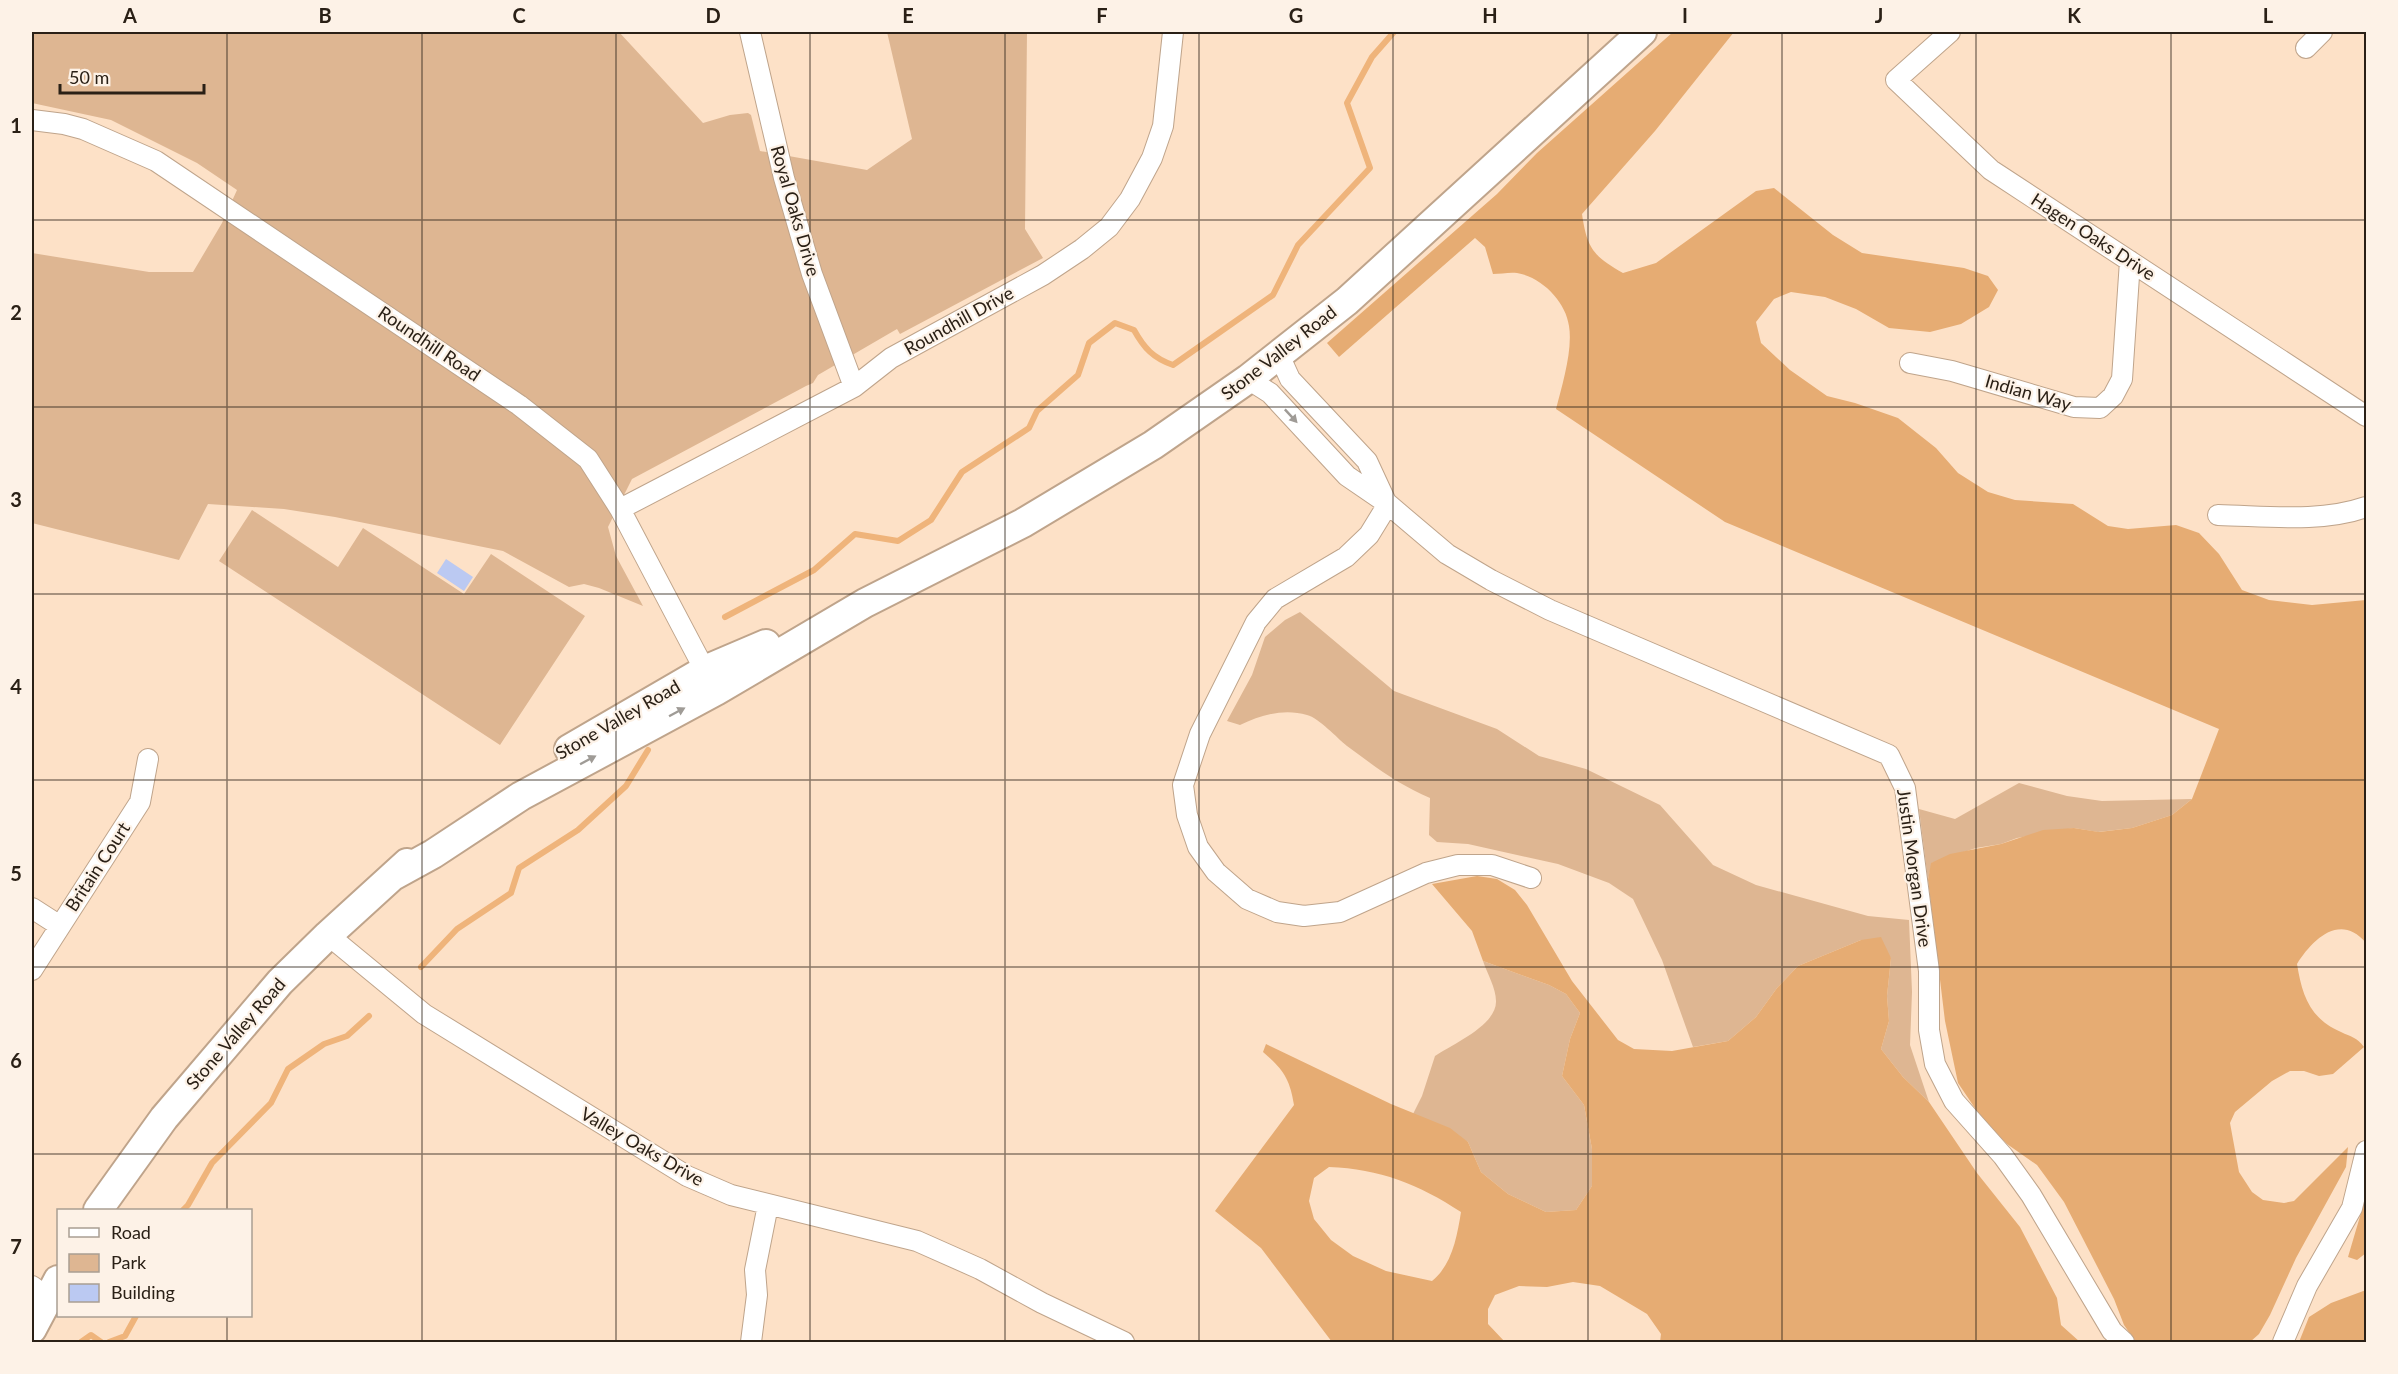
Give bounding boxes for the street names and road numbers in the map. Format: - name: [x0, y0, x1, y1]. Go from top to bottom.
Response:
- street label: Royal Oaks Drive: [767, 143, 825, 279]
- street label: Hagen Oaks Drive: [2027, 188, 2160, 284]
- street label: Roundhill Drive: [900, 281, 1017, 359]
- street label: Stone Valley Road: [1216, 300, 1340, 404]
- street label: Roundhill Road: [374, 301, 485, 385]
- street label: Indian Way: [1983, 369, 2074, 415]
- street label: Stone Valley Road: [551, 674, 684, 764]
- street label: Justin Morgan Drive: [1893, 787, 1937, 949]
- street label: Britain Court: [60, 817, 134, 915]
- street label: Stone Valley Road: [181, 973, 290, 1094]
- street label: Valley Oaks Drive: [577, 1102, 708, 1190]

